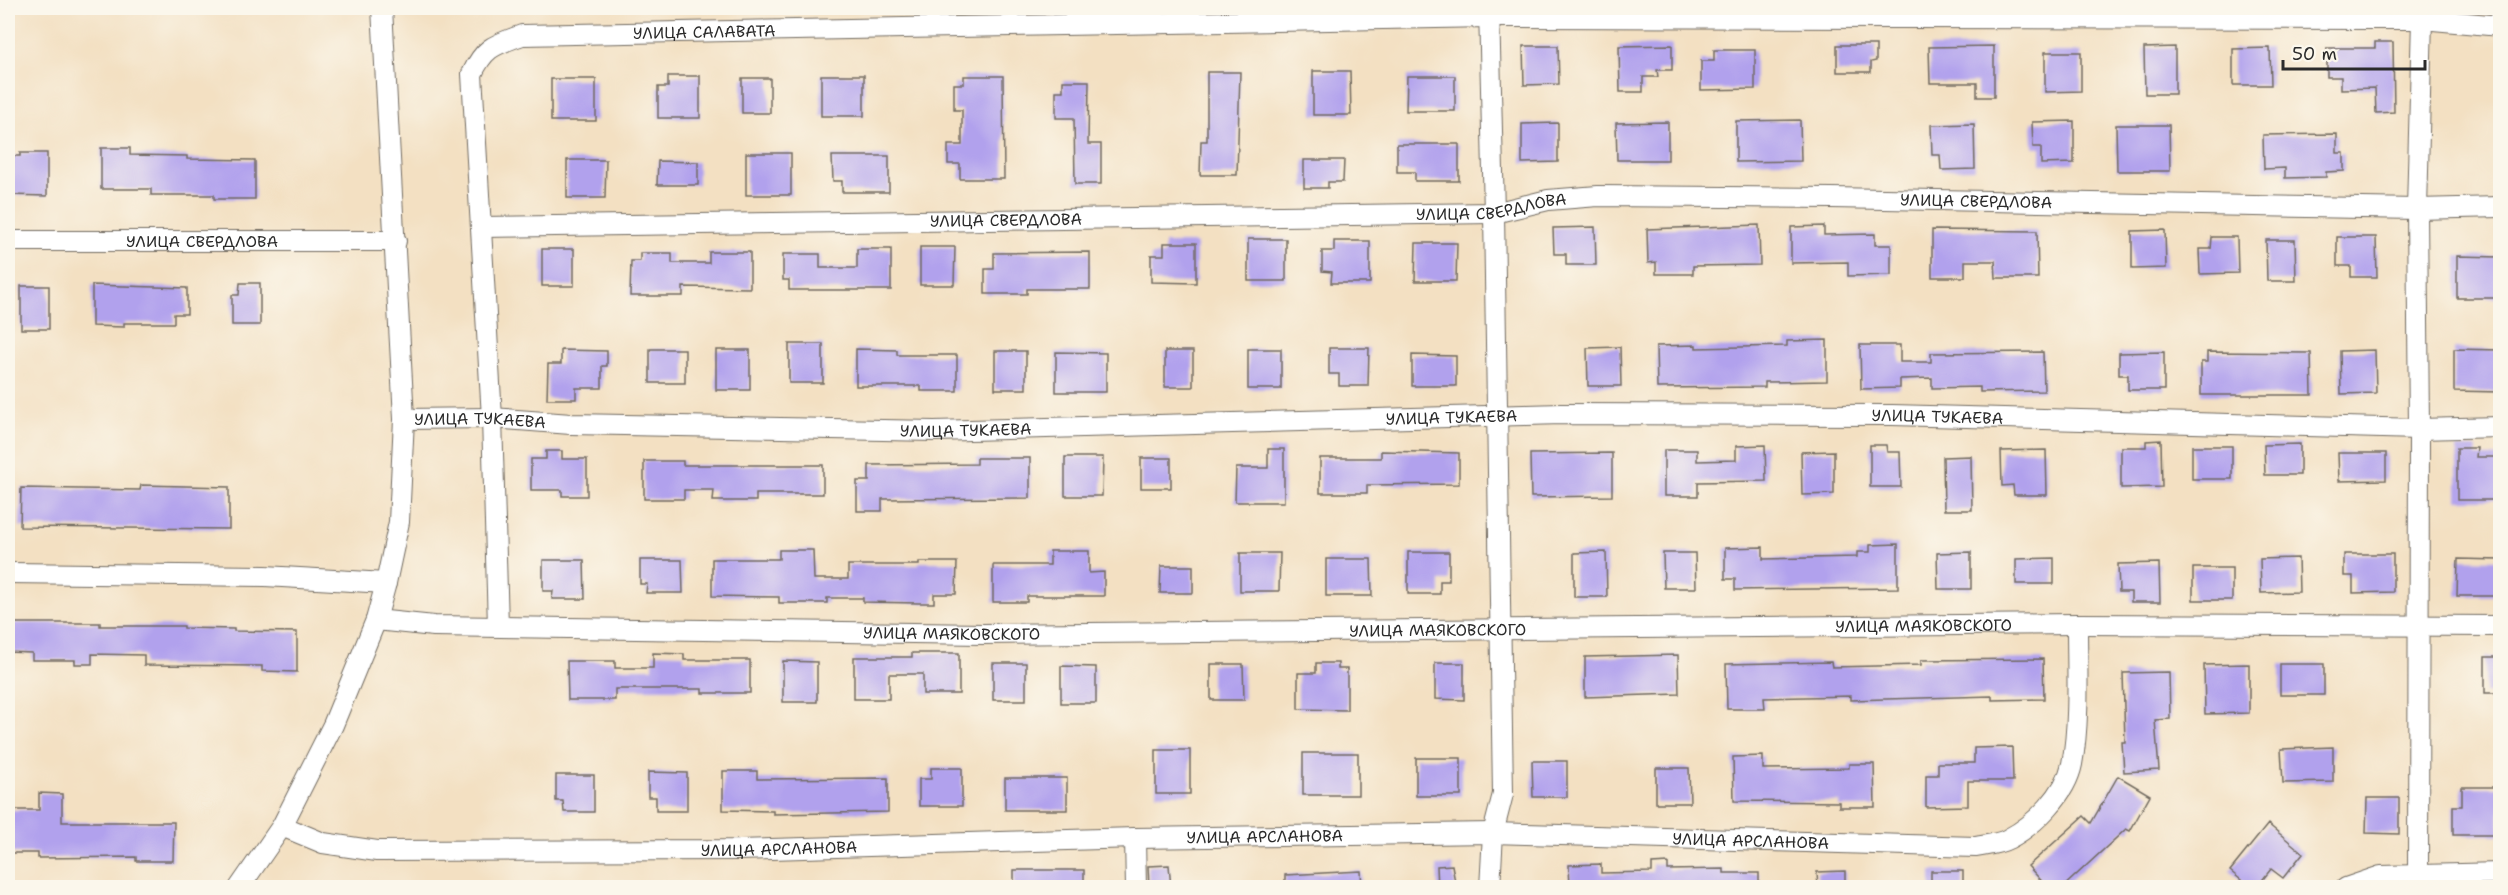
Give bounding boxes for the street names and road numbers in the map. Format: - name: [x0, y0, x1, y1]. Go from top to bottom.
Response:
- street label: УЛИЦА САЛАВАТА: [633, 20, 776, 44]
- street label: УЛИЦА СВЕРДЛОВА: [1416, 189, 1567, 225]
- street label: УЛИЦА СВЕРДЛОВА: [1900, 189, 2052, 213]
- street label: УЛИЦА СВЕРДЛОВА: [930, 209, 1082, 232]
- street label: УЛИЦА СВЕРДЛОВА: [126, 231, 278, 252]
- street label: УЛИЦА ТУКАЕВА: [1385, 405, 1518, 430]
- street label: УЛИЦА ТУКАЕВА: [1872, 405, 2004, 429]
- street label: УЛИЦА ТУКАЕВА: [414, 408, 546, 433]
- street label: УЛИЦА ТУКАЕВА: [900, 418, 1032, 442]
- street label: УЛИЦА МАЯКОВСКОГО: [1835, 615, 2012, 637]
- street label: УЛИЦА МАЯКОВСКОГО: [1349, 619, 1526, 642]
- street label: УЛИЦА МАЯКОВСКОГО: [863, 622, 1040, 645]
- street label: УЛИЦА АРСЛАНОВА: [1186, 825, 1343, 848]
- street label: УЛИЦА АРСЛАНОВА: [1672, 828, 1829, 854]
- street label: УЛИЦА АРСЛАНОВА: [701, 836, 858, 861]

